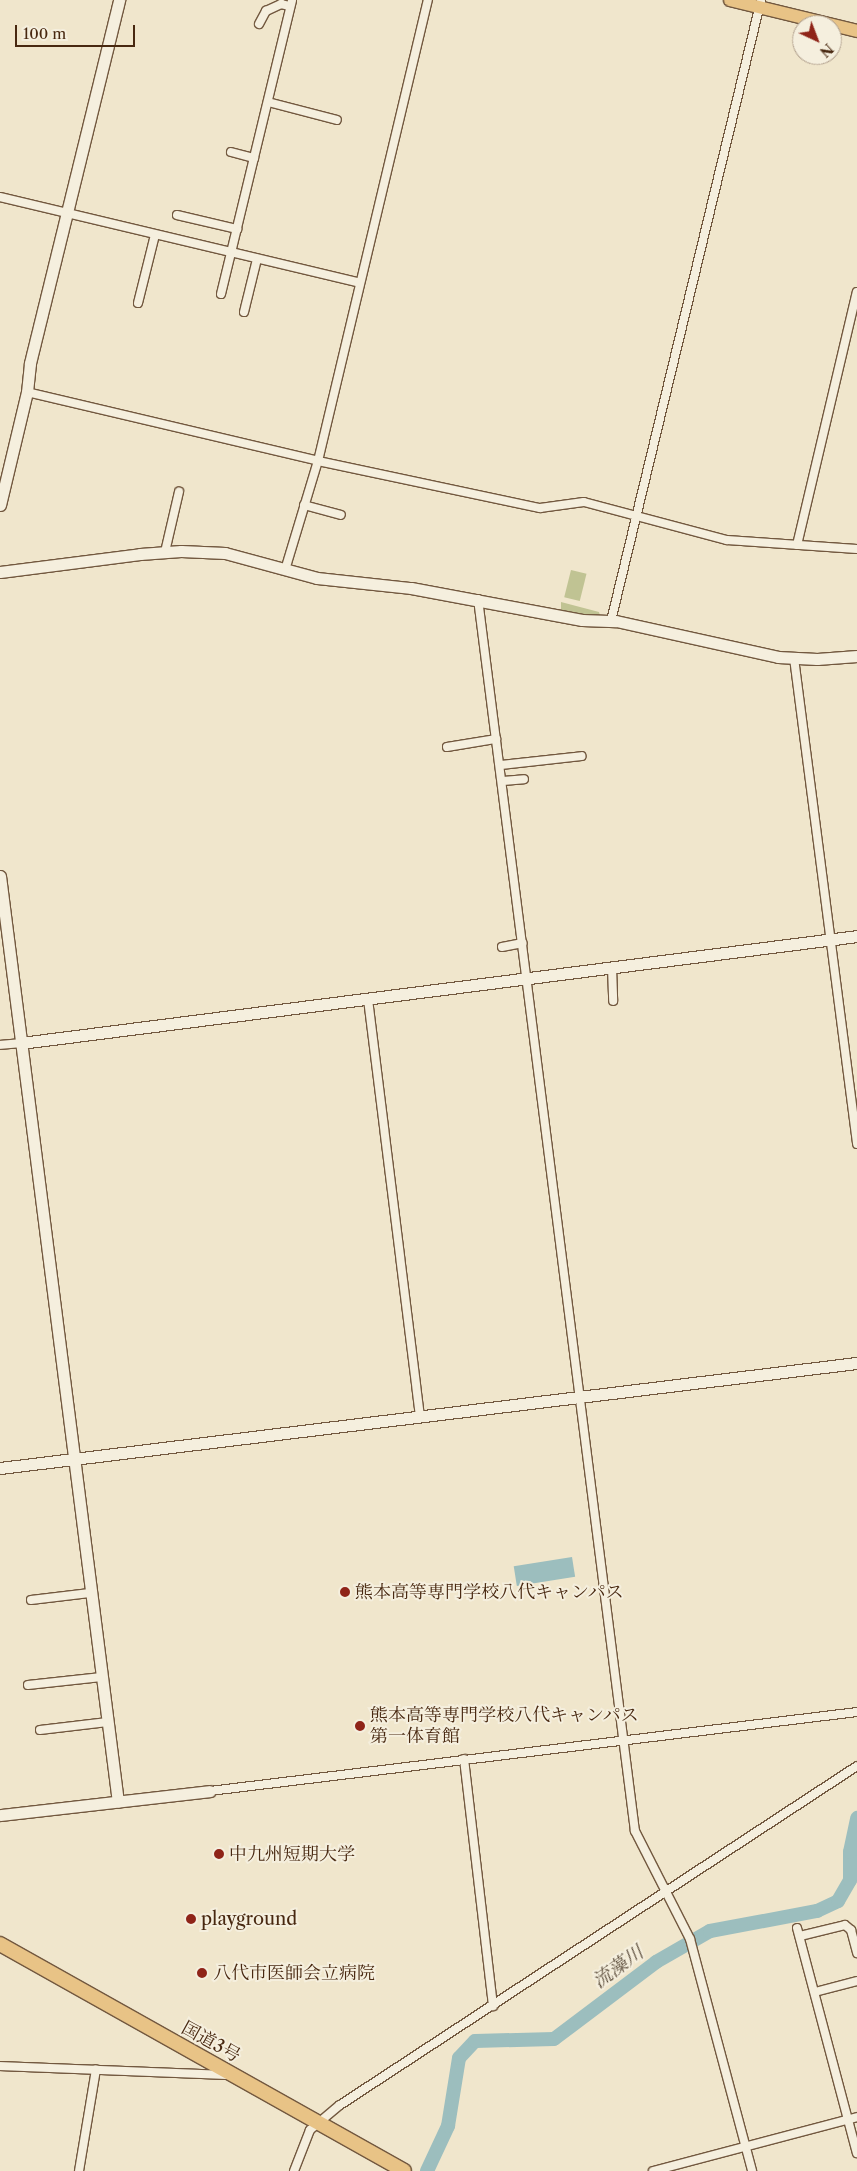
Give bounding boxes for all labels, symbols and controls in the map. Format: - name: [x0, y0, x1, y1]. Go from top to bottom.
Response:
- scale bar: [18, 15, 138, 47]
- north arrow: [792, 15, 842, 65]
- text: 100 m: [23, 24, 66, 43]
- text: N: [816, 40, 837, 61]
- place label: 熊本高等専門学校八代キャンパス: [355, 1581, 625, 1603]
- marker: 熊本高等専門学校八代キャンパス: [339, 1586, 351, 1598]
- place label: 熊本高等専門学校八代キャンパス 第一体育館: [370, 1705, 640, 1748]
- marker: 熊本高等専門学校八代キャンパス 第一体育館: [354, 1720, 366, 1732]
- place label: 中九州短期大学: [229, 1843, 355, 1865]
- marker: 中九州短期大学: [213, 1848, 225, 1860]
- place label: playground: [201, 1908, 297, 1930]
- marker: playground: [185, 1913, 197, 1925]
- water label: 流藻川: [588, 1941, 648, 1993]
- place label: 八代市医師会立病院: [213, 1962, 375, 1984]
- marker: 八代市医師会立病院: [195, 1966, 209, 1980]
- street label: 国道3号: [178, 2017, 244, 2067]

